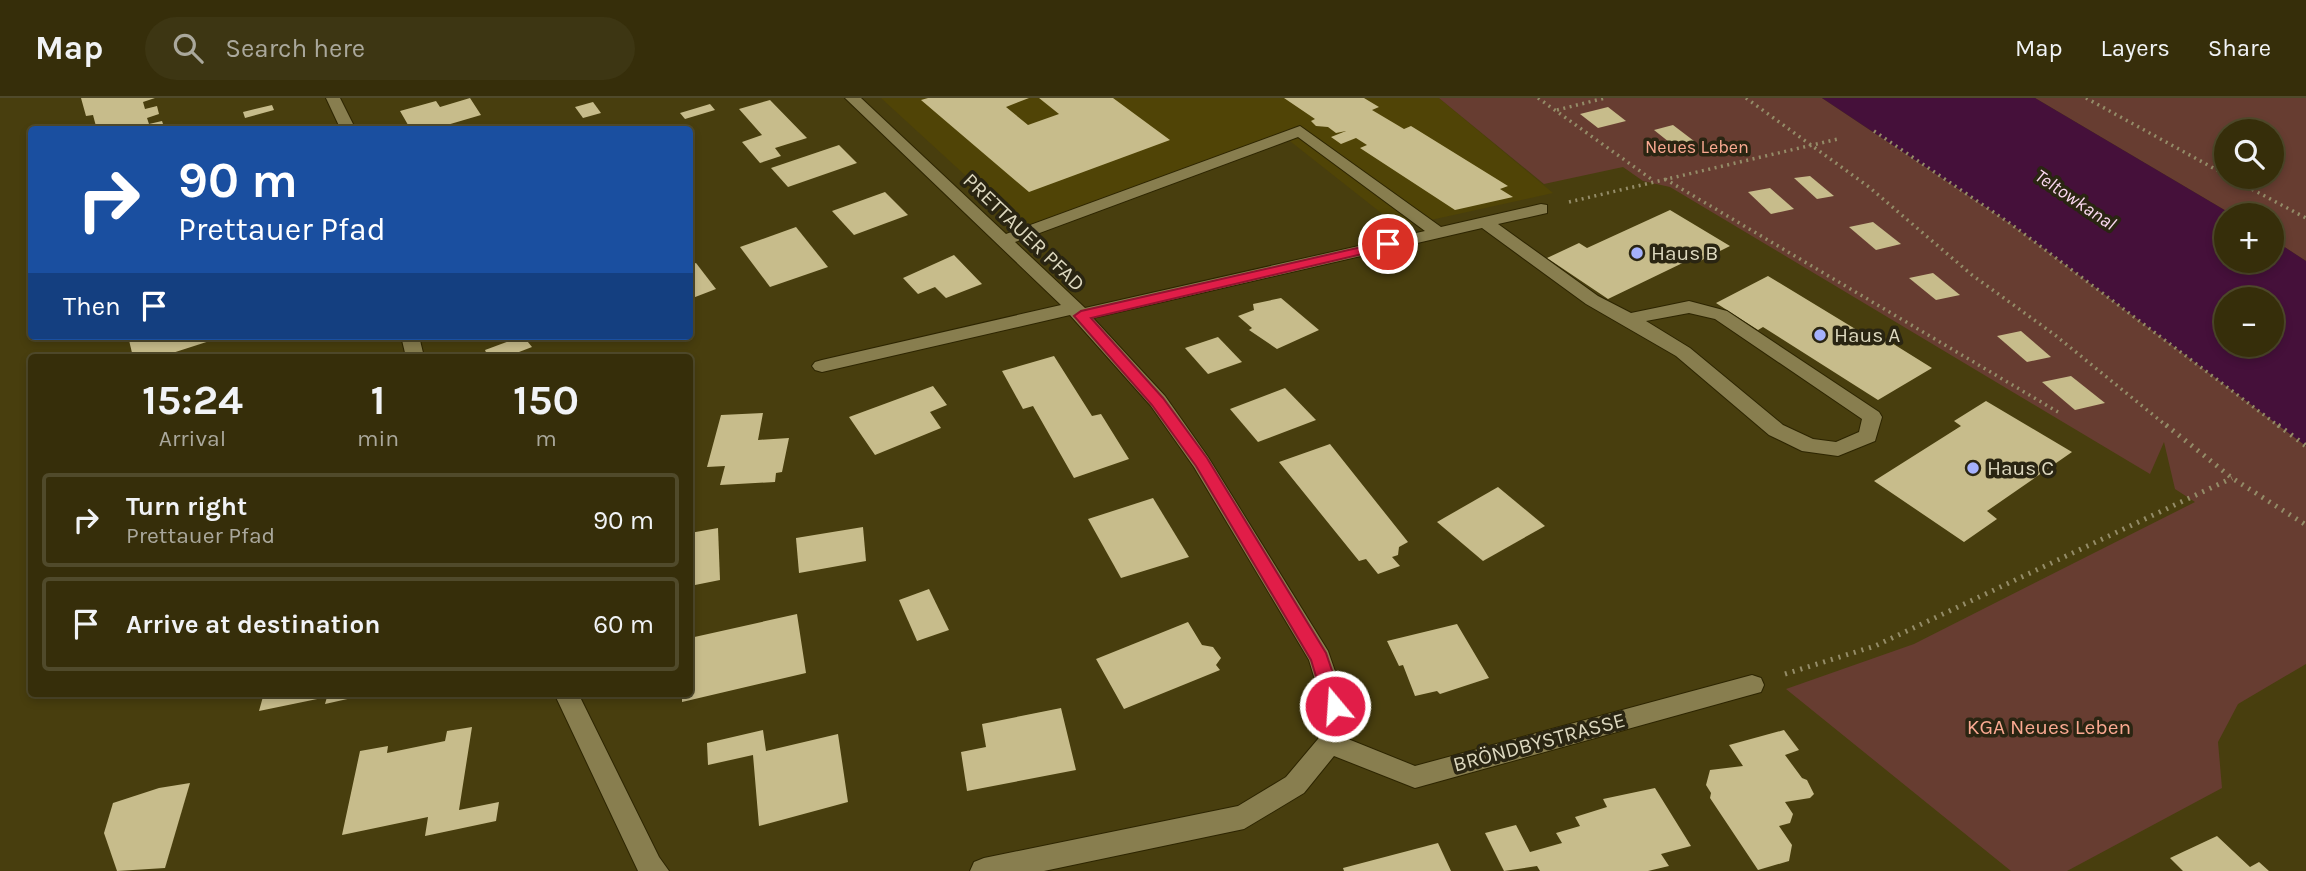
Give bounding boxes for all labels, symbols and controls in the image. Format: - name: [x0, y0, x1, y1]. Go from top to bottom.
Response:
- search box: [145, 17, 635, 80]
- text: Map: [35, 29, 103, 67]
- icon: search: [169, 29, 207, 67]
- text: Search here: [225, 33, 365, 64]
- text: Map: [2015, 34, 2063, 62]
- text: Layers: [2101, 34, 2170, 62]
- text: Share: [2208, 34, 2271, 62]
- map controls: [2214, 119, 2284, 357]
- button: search: [2214, 119, 2284, 189]
- park label: Neues Leben: [1645, 136, 1749, 158]
- text: 90 m: [178, 152, 298, 209]
- icon: right: [63, 154, 154, 245]
- water label: Teltowkanal: [2031, 165, 2120, 235]
- street label: PRETTAUER PFAD: [958, 168, 1090, 296]
- button: +: [2214, 203, 2284, 273]
- text: Prettauer Pfad: [178, 211, 386, 248]
- pin: [1358, 214, 1418, 274]
- icon: arrive: [1369, 225, 1407, 263]
- place label: Haus B: [1651, 241, 1718, 265]
- marker: Haus B: [1629, 245, 1645, 261]
- icon: arrive: [135, 287, 173, 325]
- button: −: [2214, 287, 2284, 357]
- text: Then: [63, 291, 121, 322]
- place label: Haus A: [1834, 323, 1900, 347]
- marker: Haus A: [1812, 327, 1828, 343]
- text: 15:24: [142, 375, 243, 425]
- text: 1: [371, 375, 386, 425]
- text: 150: [513, 375, 579, 425]
- text: Arrival: [159, 425, 226, 452]
- text: min: [357, 425, 399, 452]
- text: m: [535, 425, 557, 452]
- place label: Haus C: [1987, 456, 2054, 480]
- marker: Haus C: [1965, 460, 1981, 476]
- text: Turn right: [126, 491, 247, 522]
- icon: right: [67, 501, 105, 539]
- text: 90 m: [593, 505, 654, 536]
- text: Prettauer Pfad: [126, 522, 275, 549]
- icon: arrive: [67, 605, 105, 643]
- text: Arrive at destination: [126, 609, 380, 640]
- text: 60 m: [593, 609, 654, 640]
- position arrow: [1298, 669, 1372, 743]
- street label: BRÖNDBYSTRASSE: [1450, 708, 1628, 776]
- park label: KGA Neues Leben: [1967, 715, 2131, 739]

